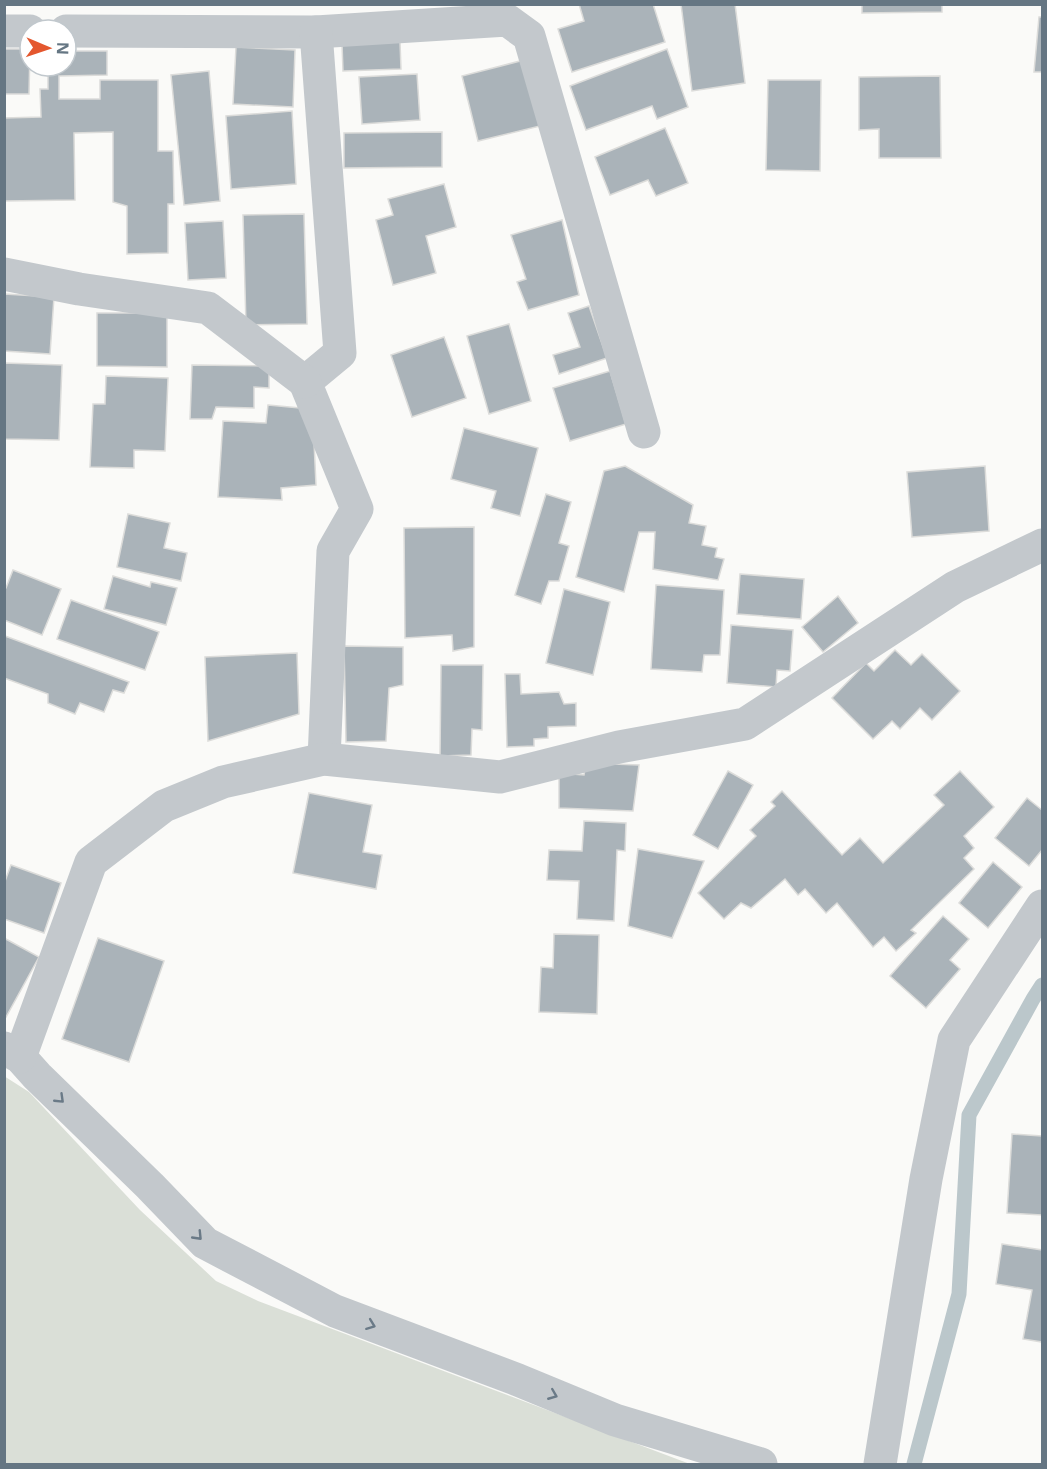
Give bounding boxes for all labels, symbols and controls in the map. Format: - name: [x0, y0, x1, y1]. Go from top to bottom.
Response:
- north arrow: [18, 18, 78, 78]
- text: N: [52, 42, 74, 55]
- one-way arrow: [53, 1091, 64, 1102]
- one-way arrow: [191, 1230, 202, 1240]
- one-way arrow: [365, 1317, 376, 1330]
- one-way arrow: [547, 1388, 558, 1400]

